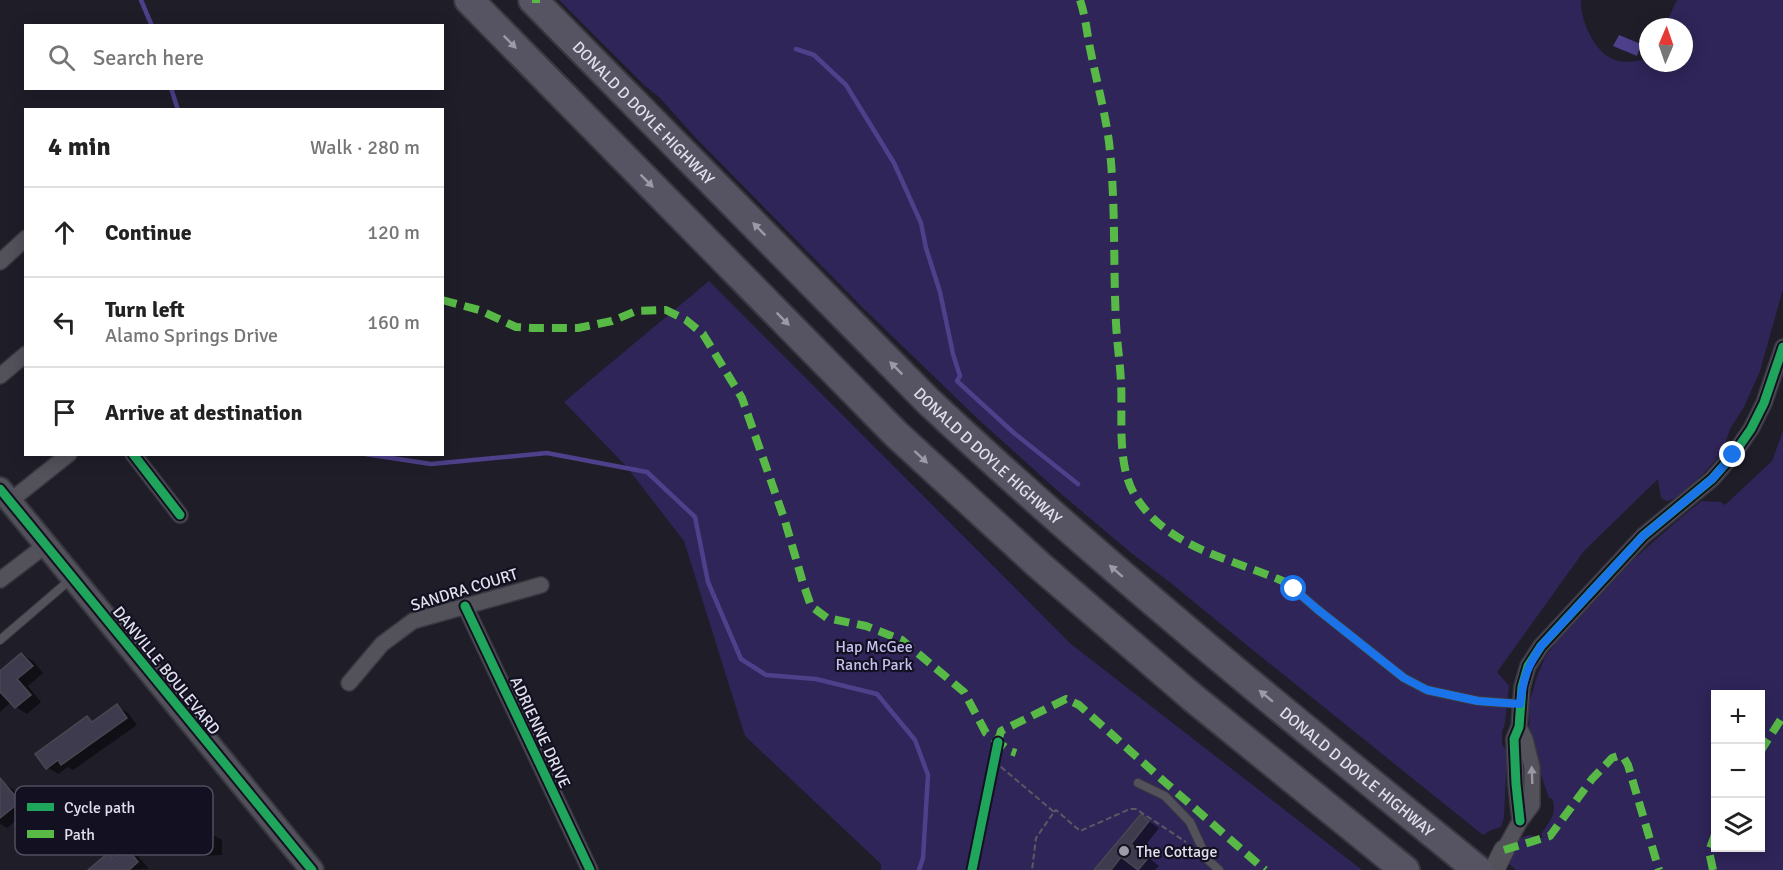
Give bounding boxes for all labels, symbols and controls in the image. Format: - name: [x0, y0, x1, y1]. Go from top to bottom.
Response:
- north arrow: [1639, 18, 1693, 72]
- search box: [24, 24, 444, 90]
- one-way arrow: [502, 34, 516, 48]
- street label: DONALD D DOYLE HIGHWAY: [568, 37, 718, 189]
- icon: search: [45, 41, 78, 74]
- text: Search here: [93, 44, 204, 71]
- text: 4 min: [48, 131, 111, 163]
- text: Walk · 280 m: [310, 135, 420, 160]
- one-way arrow: [639, 173, 653, 187]
- icon: ahead: [48, 216, 81, 249]
- text: Continue: [105, 219, 192, 246]
- text: 120 m: [367, 220, 420, 245]
- one-way arrow: [751, 222, 766, 236]
- text: Turn left: [105, 296, 185, 323]
- icon: left: [48, 306, 81, 339]
- text: 160 m: [367, 310, 420, 335]
- one-way arrow: [776, 312, 790, 326]
- text: Alamo Springs Drive: [105, 323, 278, 348]
- one-way arrow: [889, 361, 903, 375]
- street label: DONALD D DOYLE HIGHWAY: [909, 383, 1066, 529]
- icon: arrive: [48, 396, 81, 429]
- text: Arrive at destination: [105, 399, 302, 426]
- route end: [1719, 441, 1745, 467]
- one-way arrow: [914, 450, 928, 464]
- street label: SANDRA COURT: [408, 564, 520, 616]
- one-way arrow: [1109, 565, 1124, 578]
- route start: [1280, 575, 1306, 601]
- street label: DANVILLE BOULEVARD: [108, 602, 224, 739]
- park label: Hap McGee Ranch Park: [835, 637, 913, 675]
- street label: ADRIENNE DRIVE: [506, 673, 575, 791]
- map controls: [1711, 690, 1765, 852]
- button: +: [1711, 690, 1765, 744]
- one-way arrow: [1258, 691, 1273, 703]
- street label: DONALD D DOYLE HIGHWAY: [1275, 703, 1438, 841]
- button: −: [1711, 744, 1765, 798]
- one-way arrow: [1528, 765, 1537, 784]
- legend: [15, 786, 213, 855]
- text: Cycle path: [64, 798, 135, 818]
- button: layers: [1711, 798, 1765, 852]
- text: Path: [64, 825, 95, 845]
- place label: The Cottage: [1136, 842, 1218, 862]
- marker: The Cottage: [1117, 844, 1131, 858]

